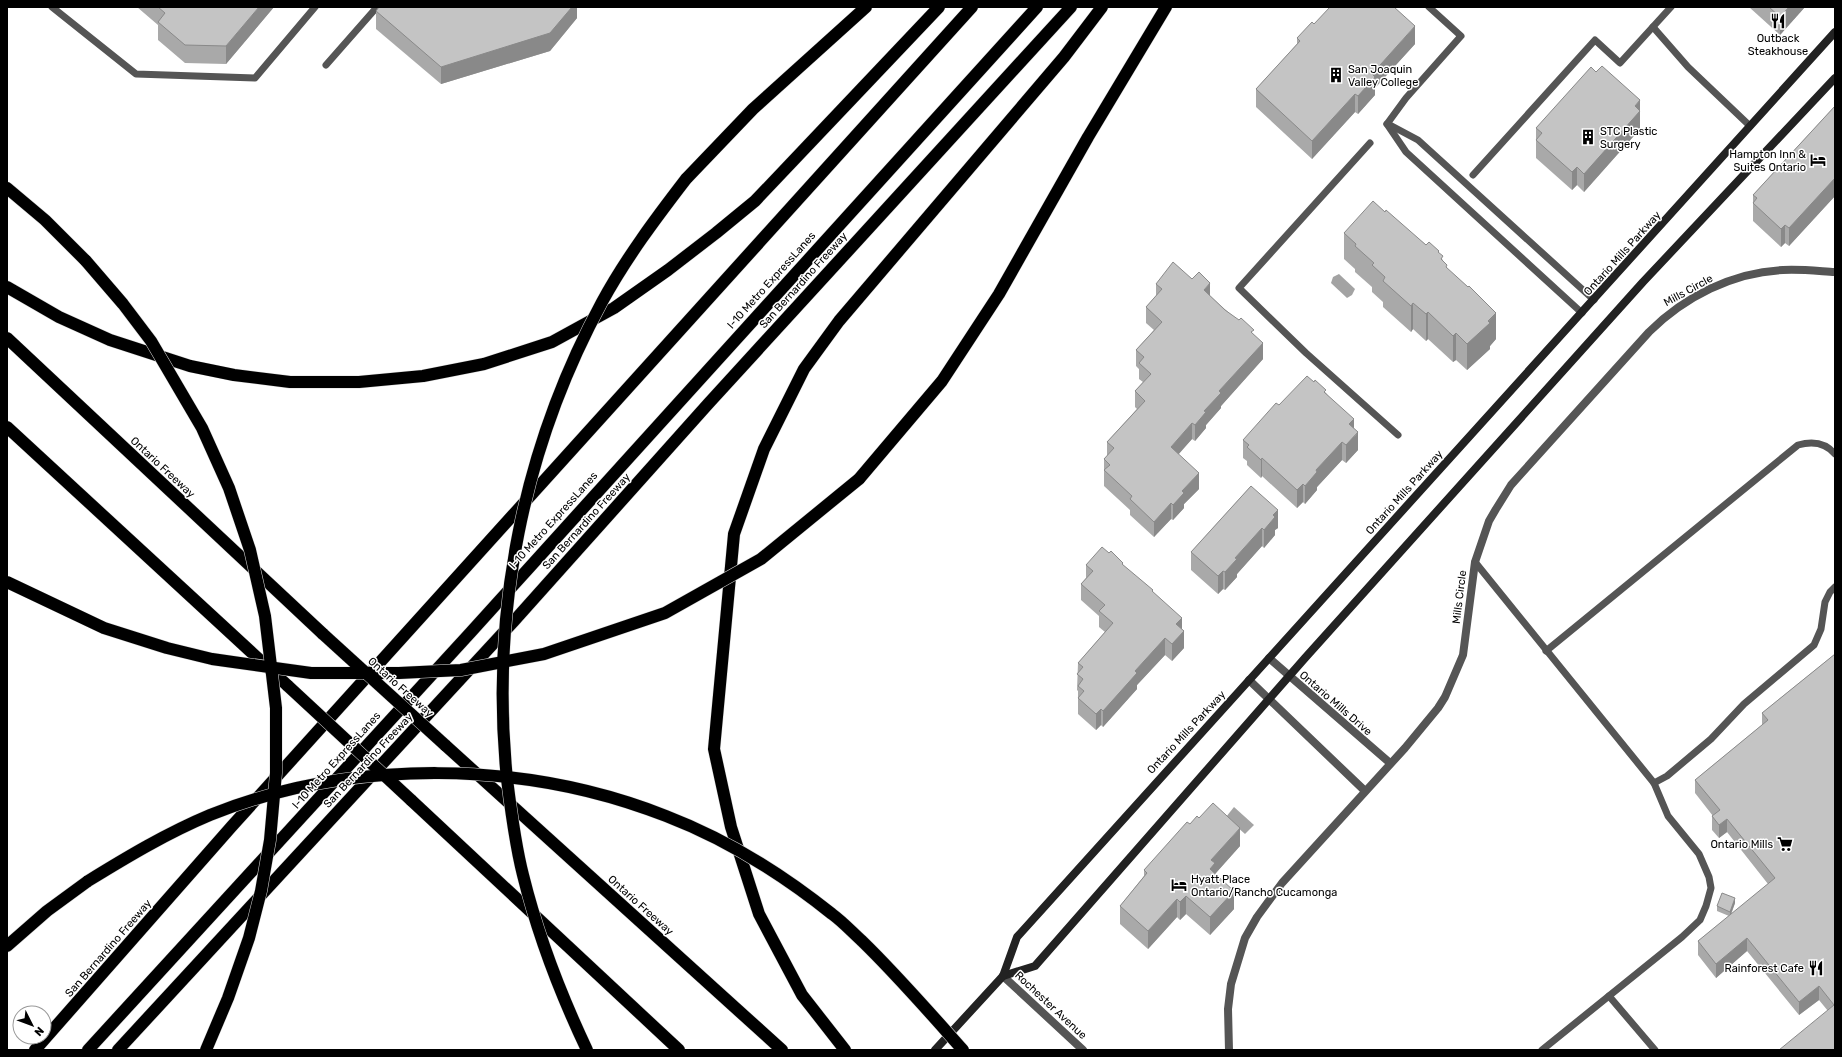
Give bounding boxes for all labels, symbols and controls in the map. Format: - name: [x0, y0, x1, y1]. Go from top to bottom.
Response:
- restaurant icon: Outback Steakhouse: [1769, 12, 1787, 30]
- place label: Outback Steakhouse: [1748, 32, 1808, 58]
- place label: San Joaquin Valley College: [1348, 63, 1418, 89]
- building icon: San Joaquin Valley College: [1327, 66, 1345, 84]
- place label: STC Plastic Surgery: [1600, 125, 1657, 151]
- building icon: STC Plastic Surgery: [1579, 128, 1597, 146]
- place label: Hampton Inn & Suites Ontario: [1729, 148, 1806, 174]
- hotel icon: Hampton Inn & Suites Ontario: [1809, 151, 1827, 169]
- street label: Ontario Mills Parkway: [1581, 209, 1664, 298]
- street label: I-10 Metro ExpressLanes: [724, 229, 819, 331]
- street label: San Bernardino Freeway: [757, 230, 850, 331]
- street label: Mills Circle: [1661, 272, 1715, 309]
- street label: Ontario Freeway: [128, 434, 198, 501]
- street label: Ontario Mills Parkway: [1363, 448, 1446, 537]
- street label: I-10 Metro ExpressLanes: [506, 469, 601, 571]
- street label: San Bernardino Freeway: [540, 471, 633, 572]
- street label: Mills Circle: [1450, 569, 1469, 625]
- street label: Ontario Freeway: [365, 655, 436, 720]
- street label: Ontario Mills Drive: [1297, 668, 1375, 738]
- street label: Ontario Mills Parkway: [1144, 688, 1228, 777]
- street label: I-10 Metro ExpressLanes: [289, 709, 384, 811]
- street label: San Bernardino Freeway: [321, 710, 416, 810]
- supermarket icon: Ontario Mills: [1776, 835, 1794, 853]
- place label: Ontario Mills: [1710, 838, 1773, 851]
- street label: Ontario Freeway: [605, 873, 676, 938]
- place label: Hyatt Place Ontario/Rancho Cucamonga: [1191, 873, 1337, 899]
- hotel icon: Hyatt Place Ontario/Rancho Cucamonga: [1170, 876, 1188, 894]
- street label: San Bernardino Freeway: [63, 897, 154, 1000]
- restaurant icon: Rainforest Cafe: [1807, 959, 1825, 977]
- place label: Rainforest Cafe: [1725, 962, 1804, 975]
- street label: Rochester Avenue: [1012, 969, 1089, 1042]
- north arrow: [12, 1005, 52, 1045]
- text: N: [32, 1024, 47, 1039]

